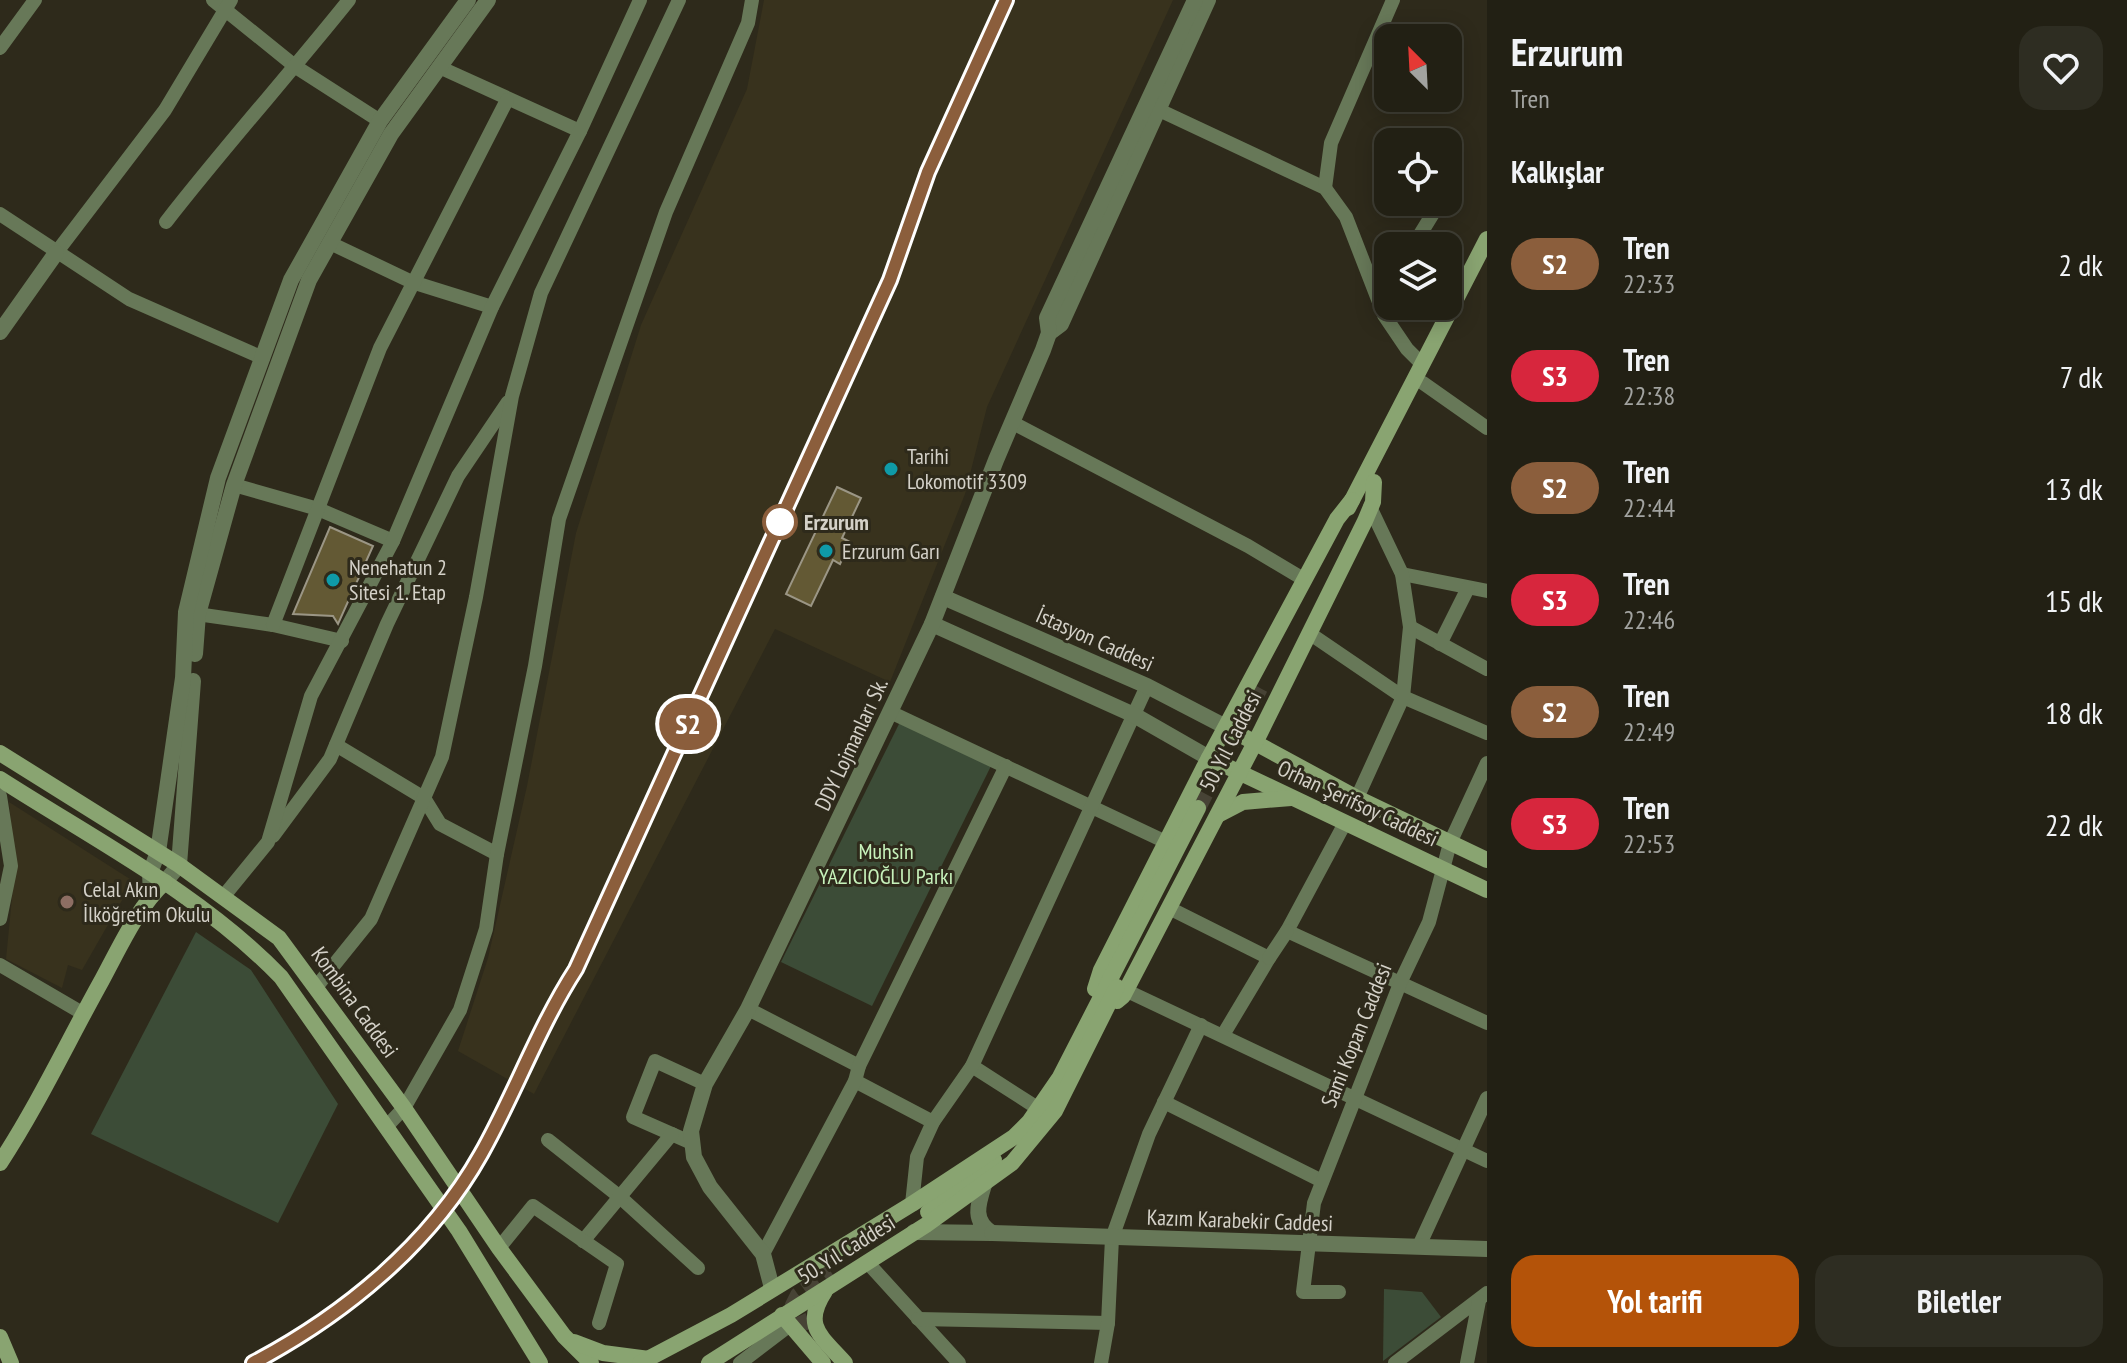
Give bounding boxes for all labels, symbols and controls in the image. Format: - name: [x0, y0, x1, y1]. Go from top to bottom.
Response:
- north arrow: [1374, 24, 1462, 112]
- map controls: [1374, 24, 1462, 320]
- button: heart: [2019, 26, 2103, 110]
- text: Erzurum: [1511, 27, 1623, 76]
- text: Tren: [1511, 82, 1550, 115]
- button: locate: [1374, 128, 1462, 216]
- text: Kalkışlar: [1511, 152, 1604, 191]
- text: Tren: [1623, 228, 1670, 267]
- button: layers: [1374, 232, 1462, 320]
- text: S2: [1542, 245, 1568, 282]
- text: 2 dk: [2059, 245, 2103, 284]
- text: 22:33: [1623, 267, 1675, 300]
- text: Tren: [1623, 340, 1670, 379]
- text: S3: [1542, 357, 1568, 394]
- text: 7 dk: [2060, 357, 2103, 396]
- text: 22:38: [1623, 379, 1675, 412]
- place label: Tarihi Lokomotif 3309: [907, 442, 1027, 495]
- text: Tren: [1623, 452, 1670, 491]
- marker: Tarihi Lokomotif 3309: [882, 460, 900, 478]
- text: S2: [1542, 469, 1568, 506]
- text: 13 dk: [2045, 469, 2103, 508]
- text: 22:44: [1623, 491, 1675, 524]
- marker: Erzurum: [763, 505, 797, 539]
- place label: Erzurum: [804, 508, 869, 536]
- place label: Erzurum Garı: [842, 537, 940, 565]
- marker: Erzurum Garı: [817, 542, 835, 560]
- place label: Nenehatun 2 Sitesi 1. Etap: [349, 553, 447, 606]
- text: Tren: [1623, 564, 1670, 603]
- marker: Nenehatun 2 Sitesi 1. Etap: [324, 571, 342, 589]
- text: S3: [1542, 581, 1568, 618]
- text: 15 dk: [2045, 581, 2103, 620]
- street label: İstasyon Caddesi: [1032, 601, 1158, 677]
- text: 22:46: [1623, 603, 1675, 636]
- street label: DDY Lojmanları Sk.: [808, 673, 894, 815]
- text: Tren: [1623, 676, 1670, 715]
- street label: 50. Yıl Caddesi: [1193, 686, 1267, 796]
- text: S2: [1542, 693, 1568, 730]
- text: 18 dk: [2045, 693, 2103, 732]
- line badge: S2: [652, 698, 724, 750]
- text: S2: [675, 705, 701, 742]
- text: 22:49: [1623, 715, 1675, 748]
- street label: Orhan Şerifsoy Caddesi: [1273, 754, 1443, 852]
- text: Tren: [1623, 788, 1670, 827]
- text: S3: [1542, 805, 1568, 842]
- text: 22 dk: [2045, 805, 2103, 844]
- text: 22:53: [1623, 827, 1675, 860]
- park label: Muhsin YAZICIOĞLU Parkı: [819, 837, 953, 890]
- place label: Celal Akın İlköğretim Okulu: [83, 875, 210, 928]
- marker: Celal Akın İlköğretim Okulu: [58, 893, 76, 911]
- street label: Kombina Caddesi: [305, 941, 405, 1063]
- street label: Sami Kopan Caddesi: [1314, 959, 1398, 1111]
- street label: Kazım Karabekir Caddesi: [1146, 1203, 1334, 1237]
- street label: 50. Yıl Caddesi: [792, 1208, 900, 1290]
- button: Yol tarifi: [1511, 1255, 1799, 1347]
- button: Biletler: [1815, 1255, 2103, 1347]

